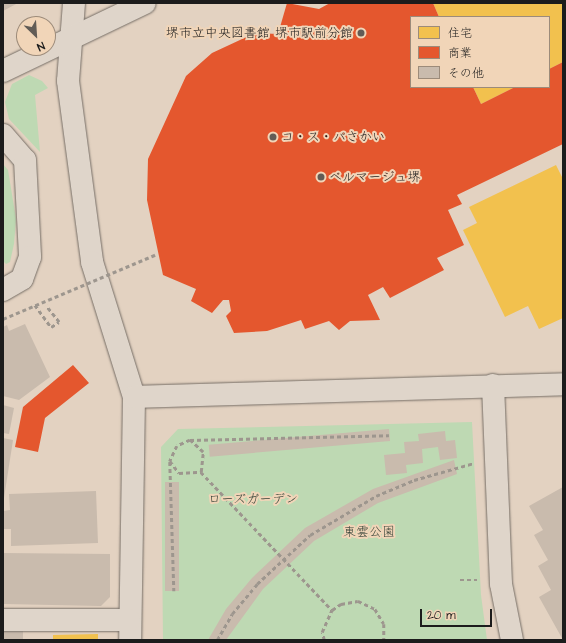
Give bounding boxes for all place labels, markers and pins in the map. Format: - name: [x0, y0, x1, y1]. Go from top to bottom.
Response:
- place label: 堺市立中央図書館 堺市駅前分館: [166, 25, 353, 41]
- marker: 堺市立中央図書館 堺市駅前分館: [356, 28, 366, 38]
- place label: コ・ス・パさかい: [281, 129, 385, 145]
- marker: コ・ス・パさかい: [268, 132, 278, 142]
- place label: ベルマージュ堺: [329, 169, 420, 185]
- marker: ベルマージュ堺: [316, 172, 326, 182]

